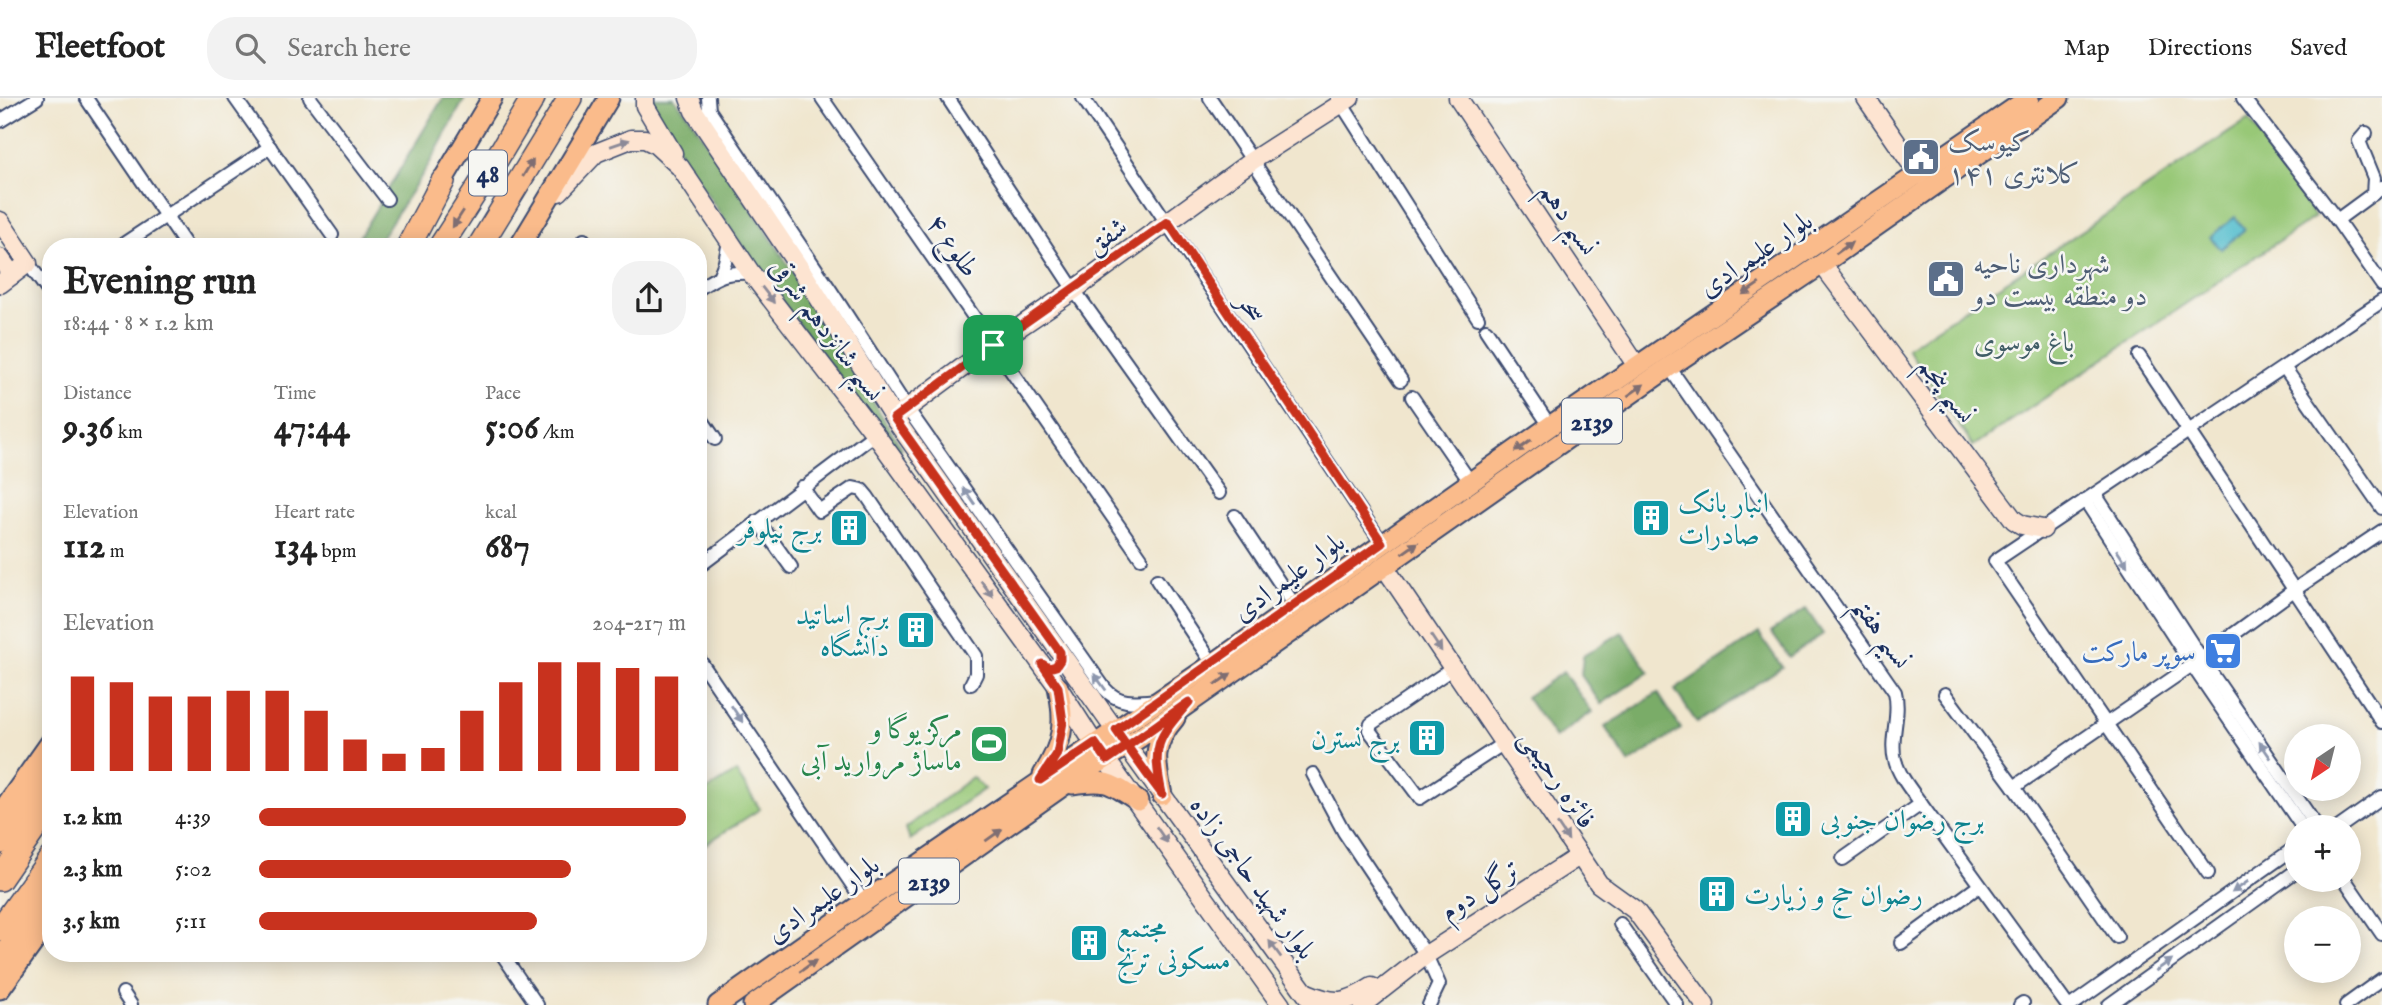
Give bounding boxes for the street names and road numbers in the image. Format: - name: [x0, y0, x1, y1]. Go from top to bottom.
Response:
- road number: 48: [469, 150, 507, 195]
- street label: نسیم دهم: [1524, 176, 1605, 267]
- street label: بلوار علیمرادی: [1692, 204, 1820, 306]
- street label: طلوع ۴: [914, 208, 986, 287]
- street label: شفق: [1080, 210, 1135, 264]
- street label: نسیم شانزدهم شرقی: [754, 252, 891, 414]
- street label: سحر: [1227, 284, 1274, 330]
- street label: نسیم پنجم: [1903, 350, 1983, 436]
- road number: 2139: [1562, 398, 1622, 444]
- street label: بلوار علیمرادی: [1226, 525, 1353, 631]
- street label: نسیم هفتم: [1837, 590, 1918, 681]
- street label: فائزه رحیمی: [1511, 723, 1603, 836]
- street label: بلوار شهید حاجی زاده: [1181, 790, 1323, 967]
- street label: بلوار علیمرادی: [760, 848, 887, 952]
- street label: ترگل دوم: [1433, 851, 1530, 934]
- road number: 2139: [899, 859, 959, 904]

